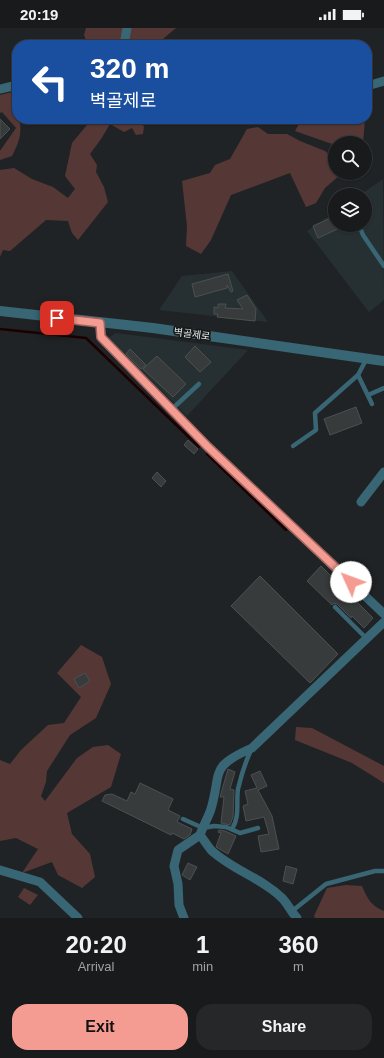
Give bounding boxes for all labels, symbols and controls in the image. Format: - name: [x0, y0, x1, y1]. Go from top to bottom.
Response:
- text: 20:19: [20, 6, 58, 23]
- text: 320 m: [90, 53, 169, 84]
- icon: left: [24, 56, 76, 108]
- text: 벽골제로: [90, 91, 156, 111]
- map controls: [328, 136, 372, 232]
- button: search: [328, 136, 372, 180]
- button: layers: [328, 188, 372, 232]
- pin: [40, 301, 74, 335]
- icon: arrive: [46, 307, 68, 329]
- street label: 벽골제로: [173, 326, 211, 342]
- position arrow: [330, 561, 372, 603]
- text: 20:20: [65, 931, 127, 958]
- text: 1: [196, 931, 209, 958]
- text: 360: [279, 931, 319, 958]
- text: Arrival: [78, 959, 115, 974]
- text: min: [192, 959, 213, 974]
- text: m: [293, 959, 304, 974]
- button: Exit: [12, 1004, 188, 1050]
- button: Share: [196, 1004, 372, 1050]

